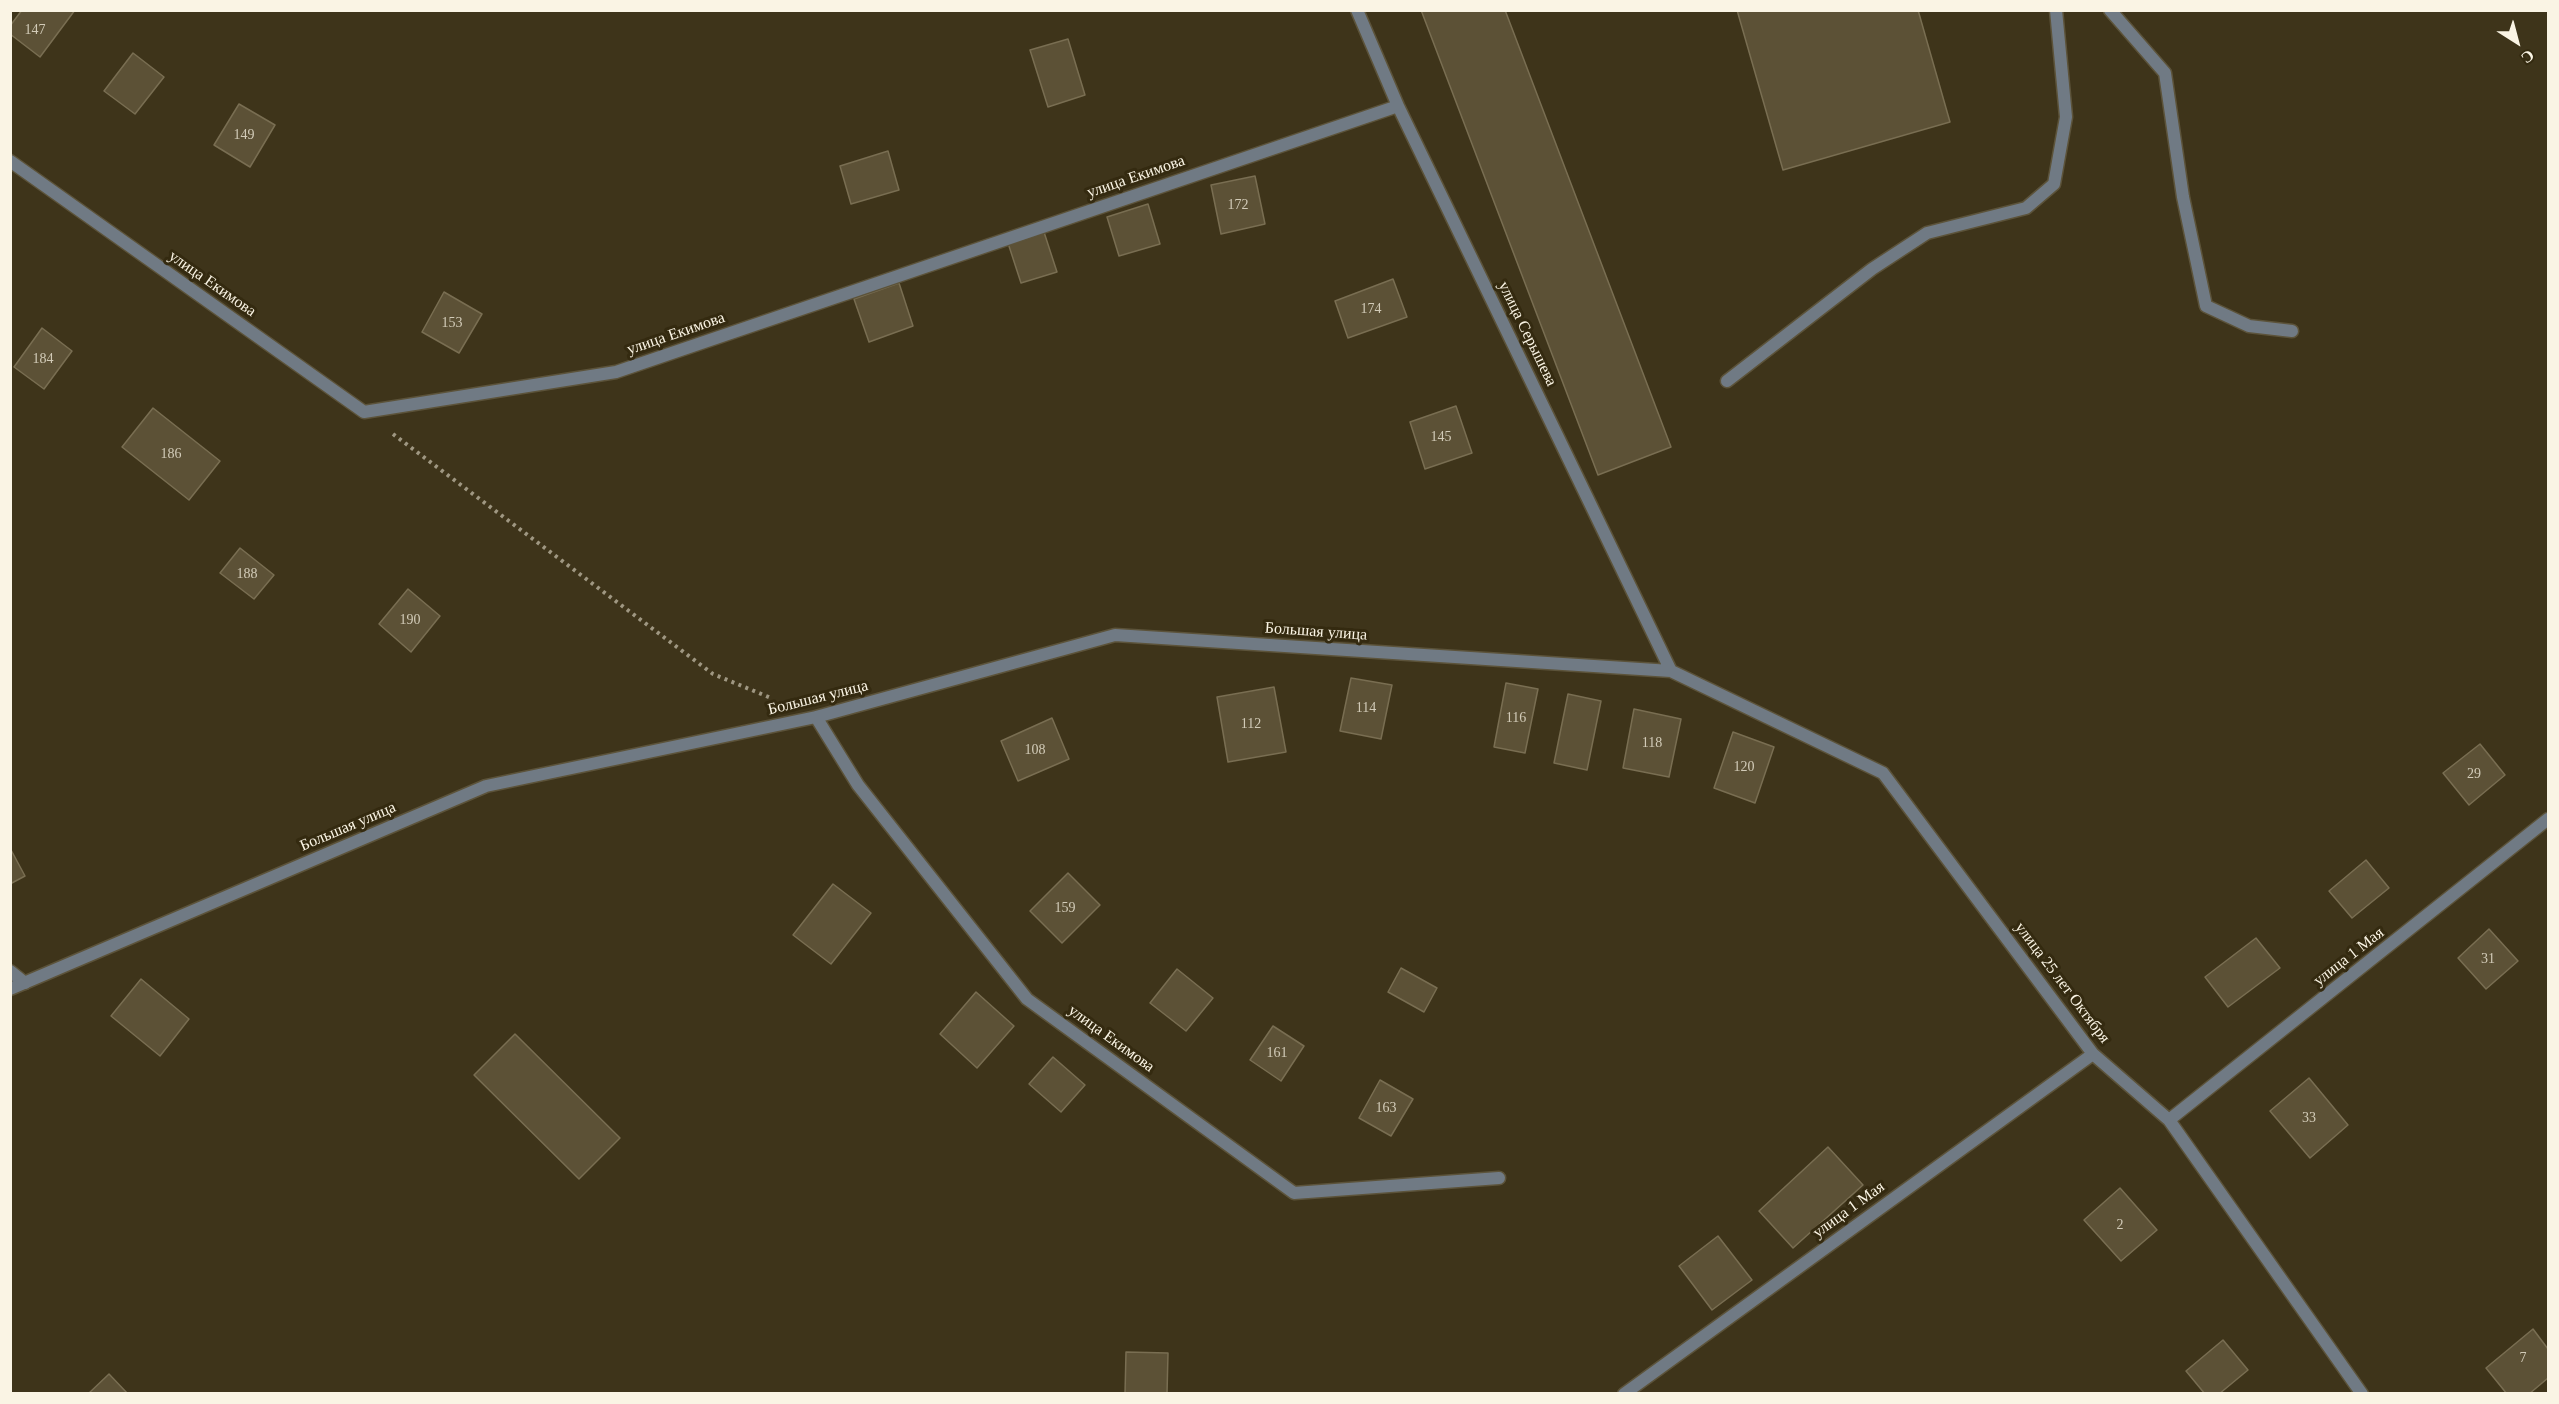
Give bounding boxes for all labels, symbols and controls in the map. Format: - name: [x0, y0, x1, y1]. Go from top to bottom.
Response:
- north arrow: [2487, 12, 2547, 72]
- house number: 147: [24, 22, 46, 38]
- text: С: [2518, 47, 2538, 67]
- house number: 149: [234, 127, 254, 143]
- street label: улица Екимова: [1085, 151, 1187, 203]
- house number: 172: [1228, 197, 1248, 213]
- street label: улица Екимова: [165, 247, 259, 321]
- street label: улица Серышева: [1493, 279, 1561, 389]
- house number: 174: [1360, 301, 1382, 317]
- street label: улица Екимова: [625, 308, 727, 360]
- house number: 153: [442, 315, 462, 331]
- house number: 184: [32, 351, 54, 367]
- house number: 145: [1430, 429, 1452, 445]
- house number: 186: [160, 446, 182, 462]
- house number: 188: [236, 566, 258, 582]
- house number: 190: [400, 612, 420, 628]
- street label: Большая улица: [1264, 619, 1368, 645]
- street label: Большая улица: [766, 676, 870, 720]
- house number: 114: [1356, 700, 1376, 716]
- house number: 116: [1506, 710, 1526, 726]
- house number: 112: [1241, 716, 1261, 732]
- house number: 118: [1642, 735, 1662, 751]
- house number: 108: [1024, 742, 1046, 758]
- house number: 120: [1734, 759, 1754, 775]
- house number: 29: [2467, 766, 2481, 782]
- street label: Большая улица: [297, 798, 399, 856]
- house number: 159: [1054, 900, 1076, 916]
- street label: улица 25 лет Октября: [2010, 919, 2114, 1047]
- street label: улица 1 Мая: [2310, 924, 2388, 990]
- house number: 31: [2481, 951, 2495, 967]
- street label: улица Екимова: [1064, 1001, 1158, 1077]
- house number: 161: [1266, 1045, 1288, 1061]
- house number: 163: [1376, 1100, 1396, 1116]
- house number: 33: [2302, 1110, 2316, 1126]
- street label: улица 1 Мая: [1809, 1177, 1889, 1243]
- house number: 2: [2116, 1217, 2124, 1233]
- house number: 7: [2520, 1350, 2526, 1366]

